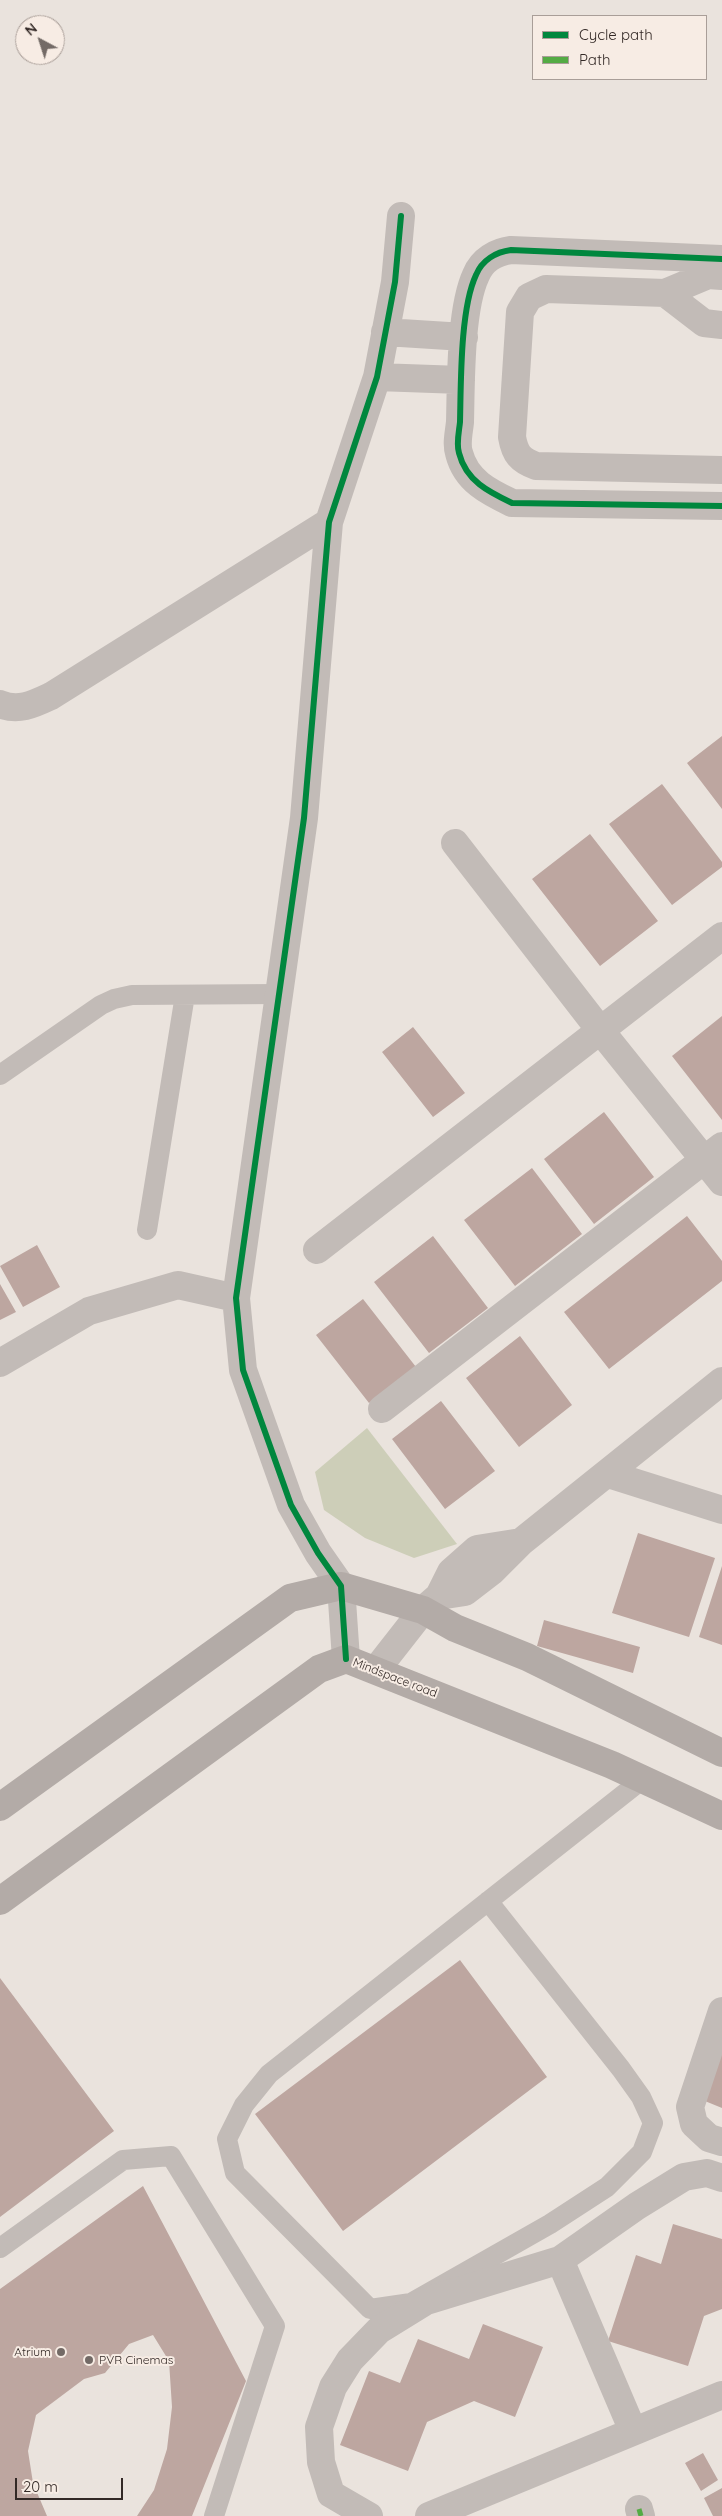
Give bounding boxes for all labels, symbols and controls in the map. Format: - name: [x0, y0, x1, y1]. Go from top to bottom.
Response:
- north arrow: [15, 15, 65, 65]
- legend: [532, 15, 707, 80]
- text: N: [21, 19, 41, 39]
- text: Cycle path: [579, 25, 653, 44]
- text: Path: [579, 50, 611, 69]
- street label: Mindspace road: [351, 1655, 439, 1701]
- place label: Atrium: [14, 2345, 51, 2359]
- marker: Atrium: [55, 2346, 67, 2358]
- place label: PVR Cinemas: [99, 2353, 173, 2367]
- marker: PVR Cinemas: [83, 2354, 95, 2366]
- scale bar: [18, 2468, 125, 2500]
- text: 20 m: [23, 2477, 58, 2496]

